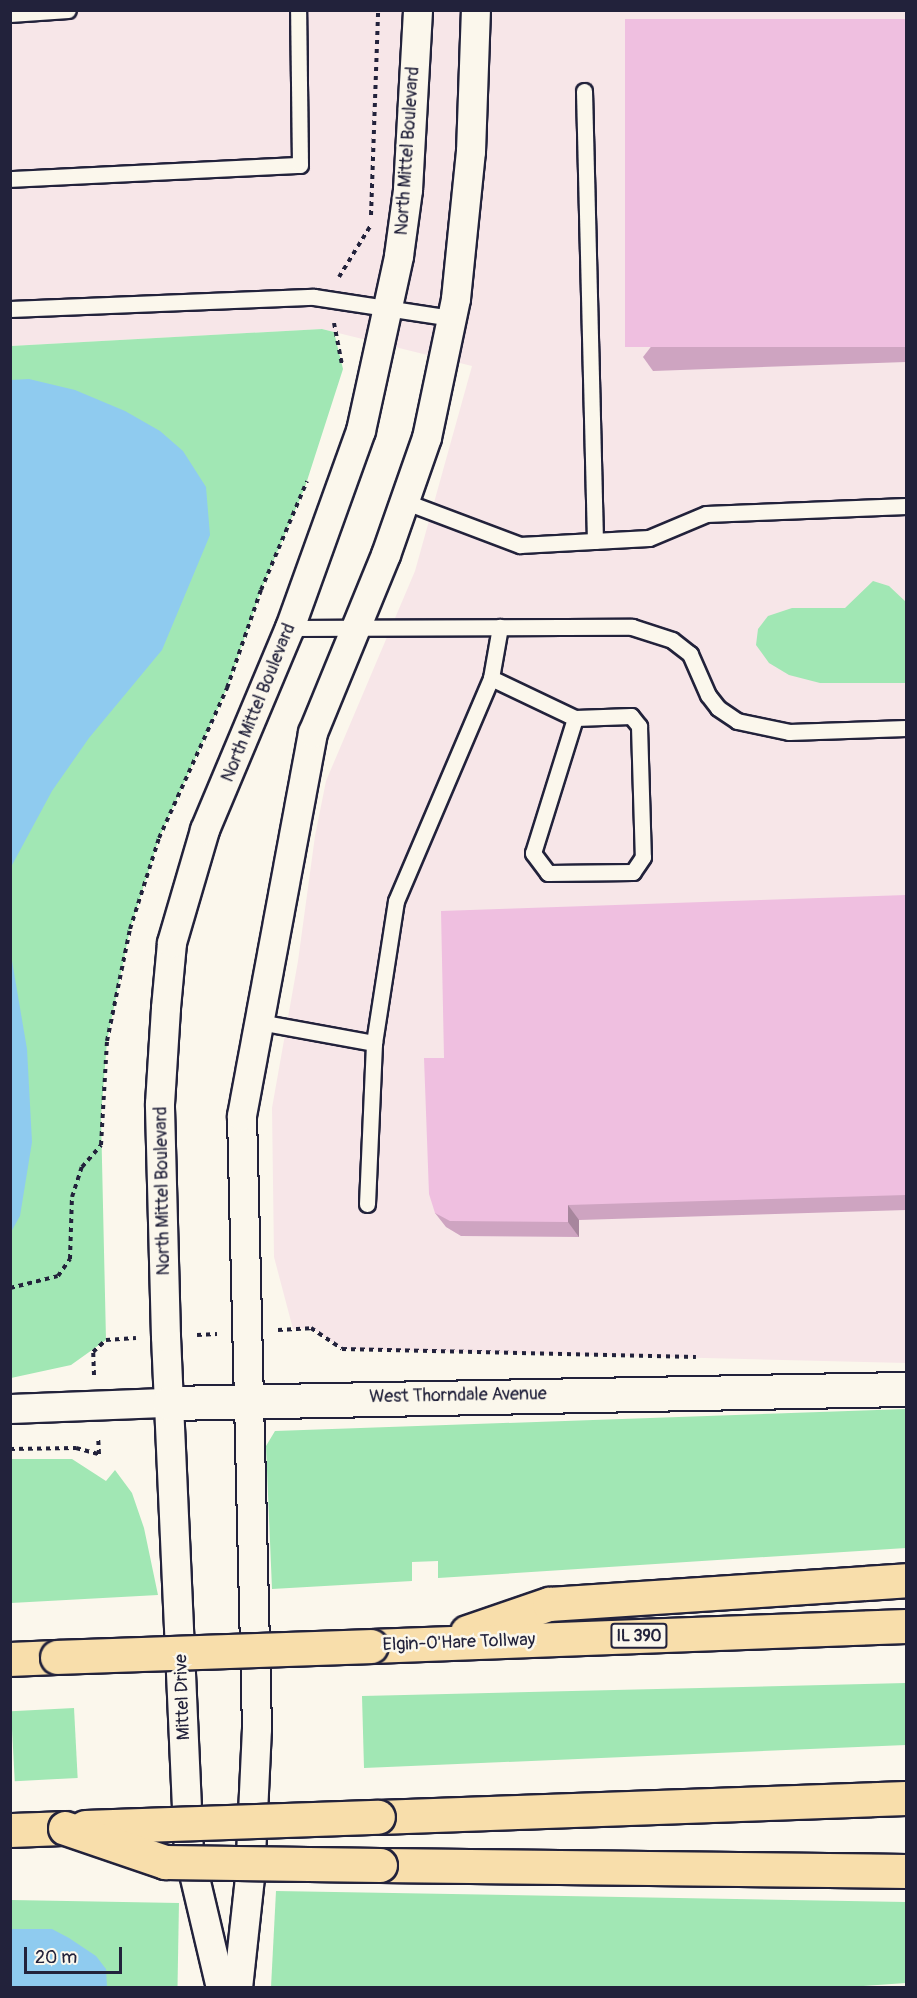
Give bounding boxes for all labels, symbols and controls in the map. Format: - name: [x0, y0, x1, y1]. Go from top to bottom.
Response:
- street label: North Mittel Boulevard: [391, 66, 425, 236]
- street label: North Mittel Boulevard: [217, 621, 301, 785]
- street label: North Mittel Boulevard: [151, 1106, 175, 1276]
- street label: West Thorndale Avenue: [369, 1384, 547, 1408]
- road number: IL 390: [609, 1623, 669, 1649]
- street label: Elgin-O'Hare Tollway: [382, 1630, 536, 1656]
- street label: Mittel Drive: [171, 1654, 195, 1740]
- scale bar: [27, 1935, 124, 1973]
- text: 20 m: [35, 1946, 77, 1969]

